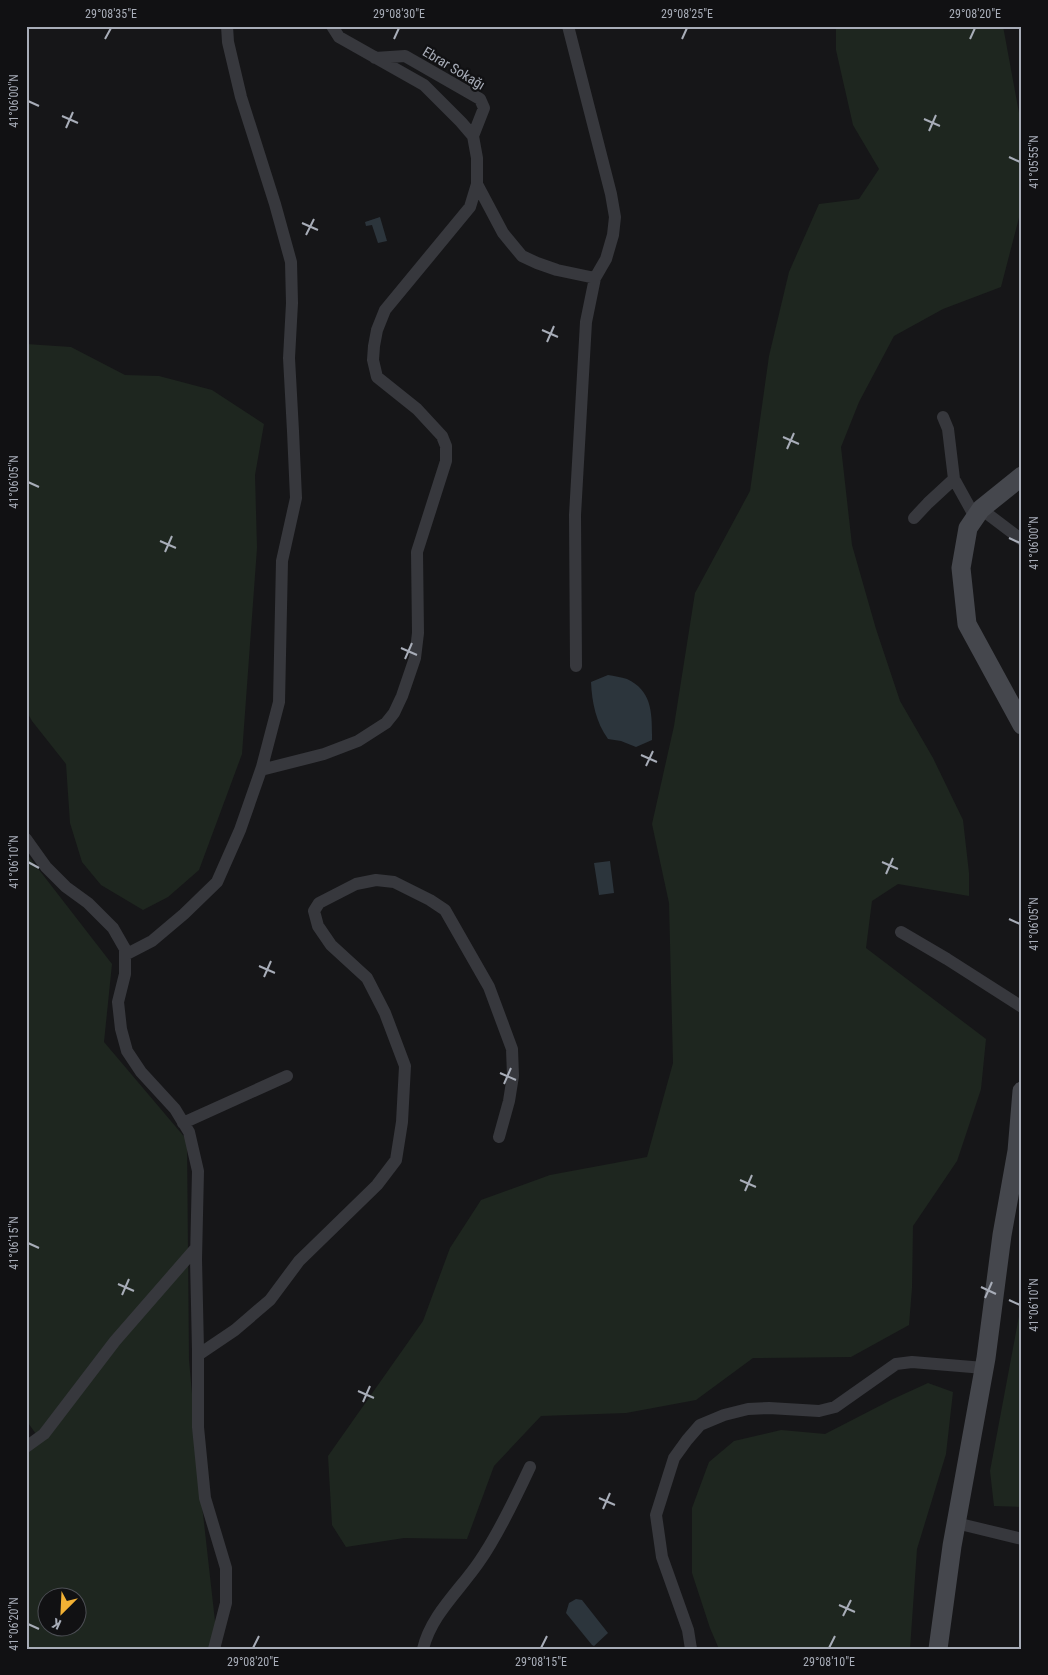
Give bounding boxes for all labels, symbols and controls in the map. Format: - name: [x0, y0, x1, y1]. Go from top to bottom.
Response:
- text: 29°08'35"E: [85, 7, 137, 21]
- text: 29°08'30"E: [373, 7, 425, 21]
- text: 29°08'25"E: [661, 7, 713, 21]
- text: 29°08'20"E: [949, 7, 1001, 21]
- street label: Ebrar Sokağı: [420, 43, 488, 93]
- text: 41°06'00"N: [7, 74, 21, 128]
- text: 41°05'55"N: [1027, 135, 1041, 189]
- text: 41°06'05"N: [7, 455, 21, 509]
- text: 41°06'00"N: [1027, 516, 1041, 570]
- text: 41°06'10"N: [7, 835, 21, 889]
- text: 41°06'05"N: [1027, 897, 1041, 951]
- text: 41°06'15"N: [7, 1216, 21, 1270]
- text: 41°06'10"N: [1027, 1278, 1041, 1332]
- north arrow: [38, 1588, 88, 1638]
- text: 41°06'20"N: [7, 1597, 21, 1651]
- text: K: [50, 1615, 64, 1633]
- text: 29°08'20"E: [227, 1655, 279, 1669]
- text: 29°08'15"E: [515, 1655, 567, 1669]
- text: 29°08'10"E: [803, 1655, 855, 1669]

